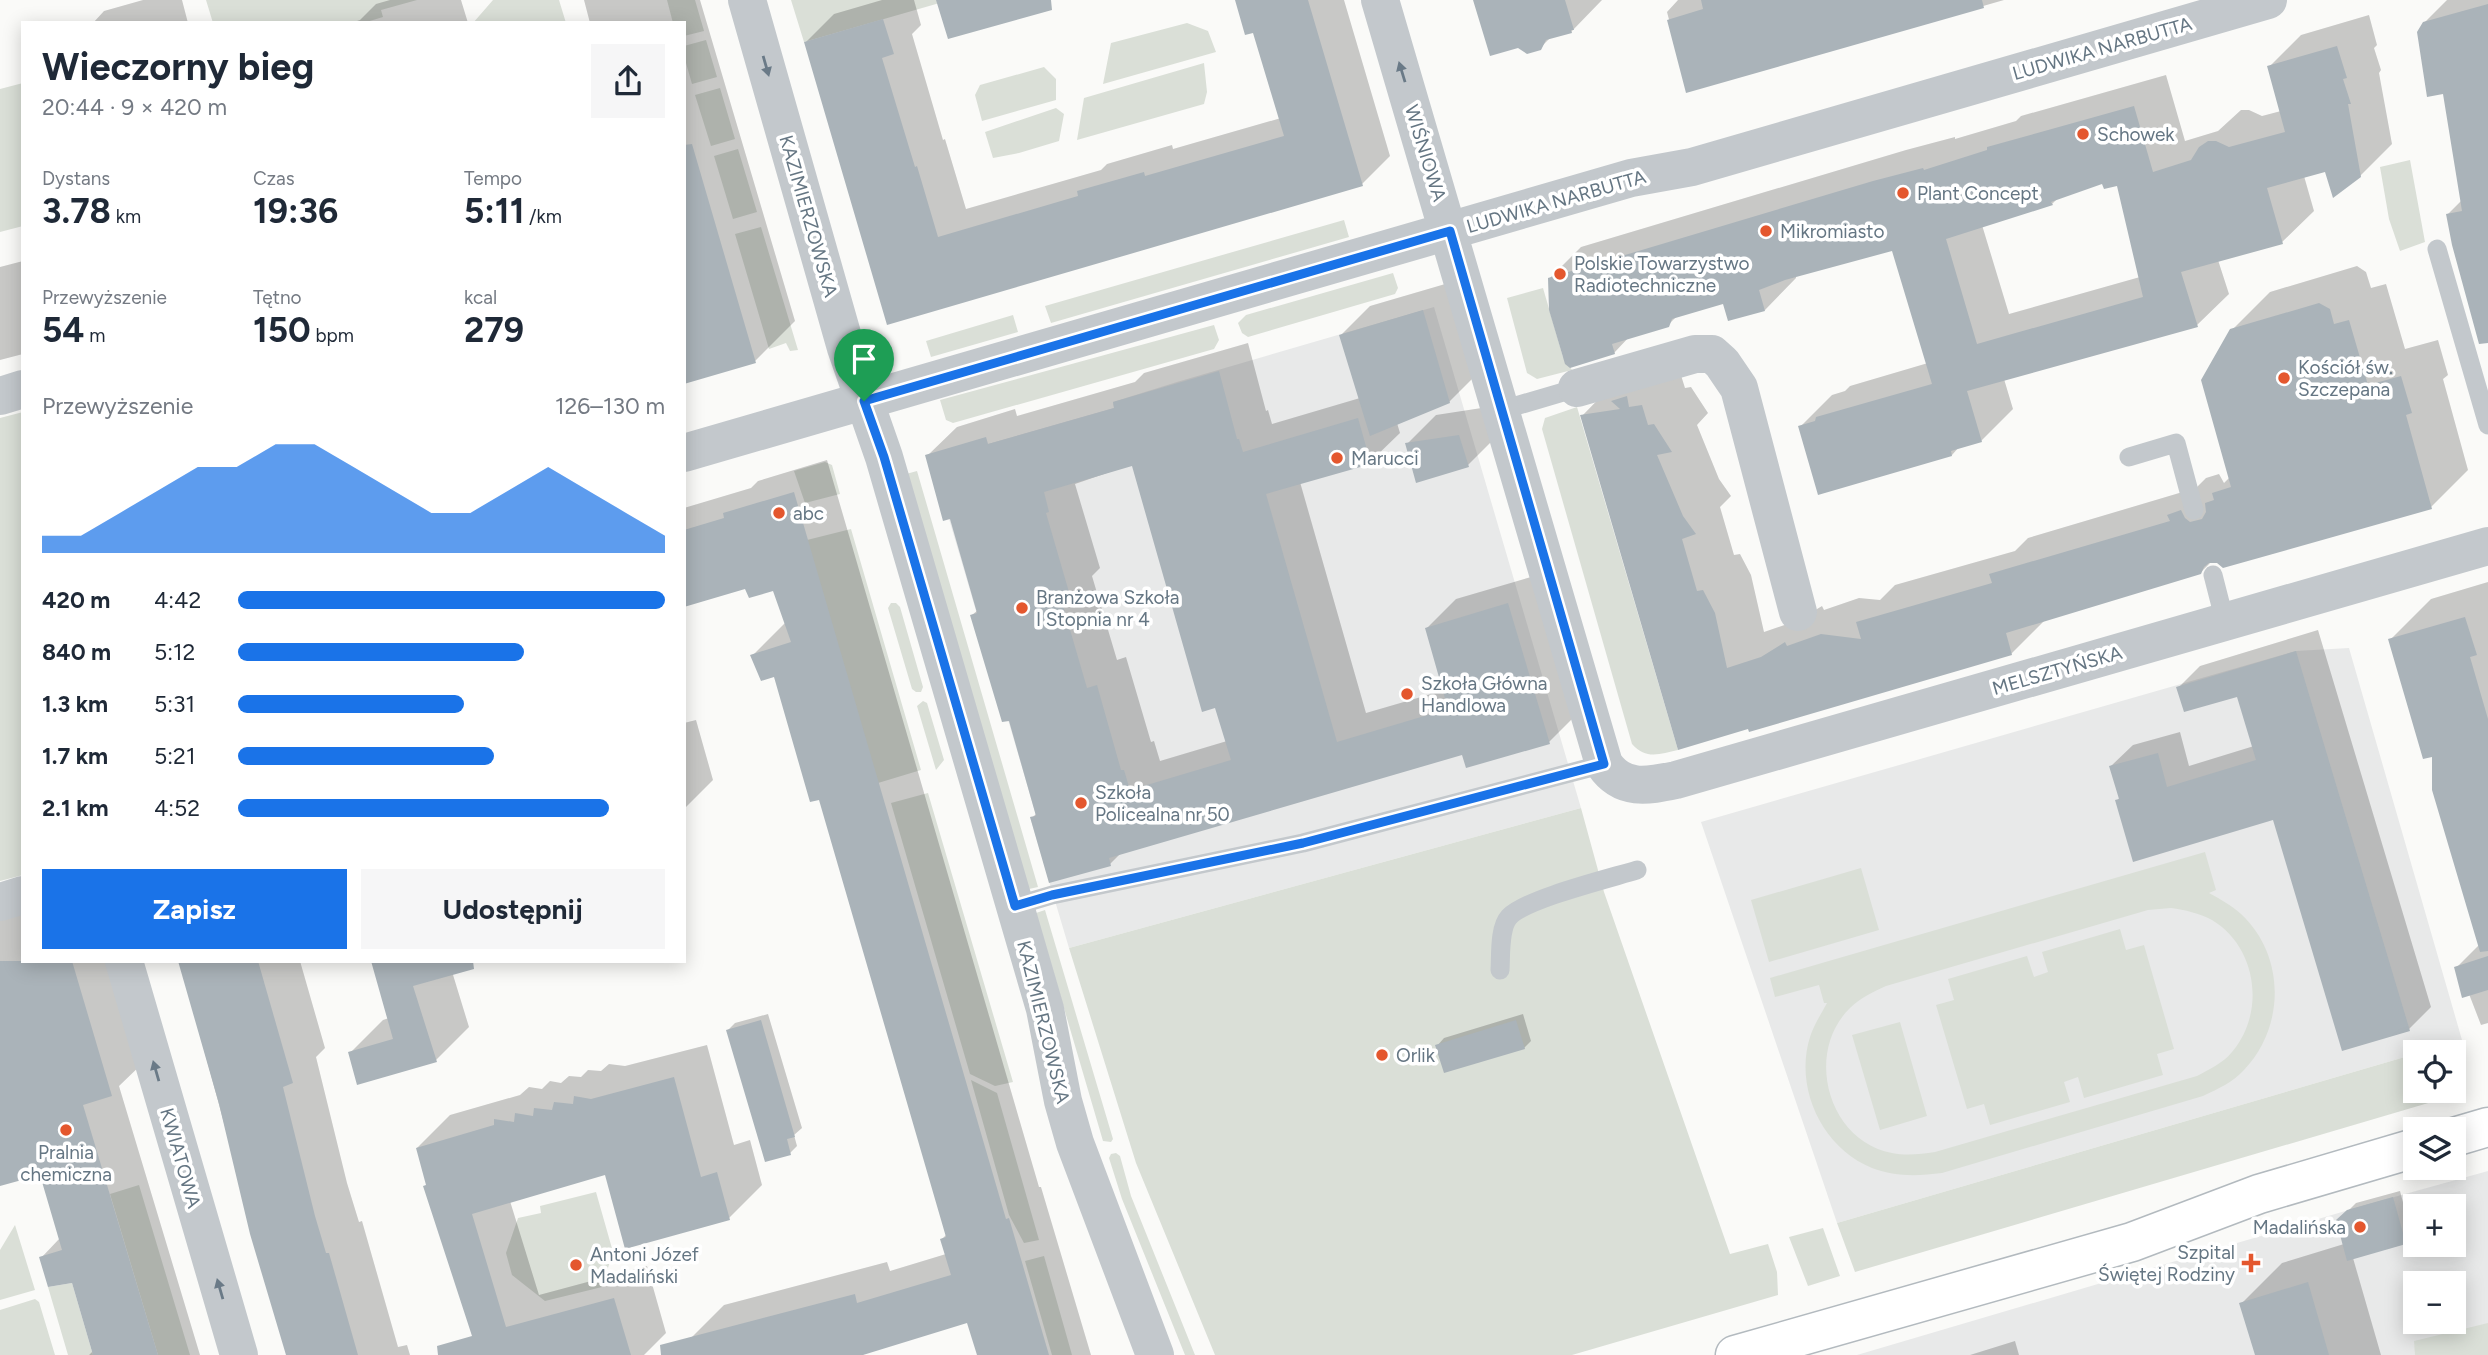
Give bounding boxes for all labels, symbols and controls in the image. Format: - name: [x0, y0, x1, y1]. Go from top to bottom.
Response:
- street label: LUDWIKA NARBUTTA: [2010, 12, 2195, 85]
- text: Wieczorny bieg: [42, 44, 314, 90]
- button: share: [591, 44, 665, 118]
- one-way arrow: [761, 55, 771, 76]
- one-way arrow: [1396, 61, 1406, 82]
- text: 20:44 · 9 × 420 m: [42, 93, 227, 121]
- street label: WIŚNIOWA: [1400, 102, 1451, 204]
- place label: Schowek: [2097, 123, 2175, 146]
- marker: Schowek: [2075, 126, 2091, 142]
- street label: KAZIMIERZOWSKA: [774, 133, 843, 300]
- street label: LUDWIKA NARBUTTA: [1464, 165, 1649, 238]
- text: Dystans: [42, 167, 110, 190]
- text: Czas: [253, 167, 295, 190]
- text: Tempo: [464, 167, 522, 190]
- place label: Plant Concept: [1917, 182, 2039, 205]
- marker: Plant Concept: [1895, 185, 1911, 201]
- text: 3.78: [42, 190, 111, 232]
- text: 19:36: [253, 190, 338, 232]
- text: 5:11: [464, 190, 524, 232]
- text: km: [111, 205, 141, 228]
- text: /km: [524, 205, 562, 228]
- place label: Mikromiasto: [1780, 220, 1884, 243]
- marker: Mikromiasto: [1758, 223, 1774, 239]
- place label: Polskie Towarzystwo Radiotechniczne: [1574, 252, 1749, 297]
- marker: Polskie Towarzystwo Radiotechniczne: [1552, 266, 1568, 282]
- text: Przewyższenie: [42, 286, 167, 309]
- text: Tętno: [253, 286, 302, 309]
- text: kcal: [464, 286, 497, 309]
- text: 54: [42, 309, 85, 351]
- text: 150: [253, 309, 311, 351]
- text: 279: [464, 309, 524, 351]
- text: m: [85, 324, 105, 347]
- text: bpm: [311, 324, 354, 347]
- pin: [834, 329, 894, 401]
- icon: arrive: [845, 340, 883, 378]
- place label: Kościół św. Szczepana: [2298, 356, 2393, 401]
- marker: Kościół św. Szczepana: [2276, 370, 2292, 386]
- text: Przewyższenie: [42, 392, 193, 420]
- text: 126–130 m: [555, 392, 665, 420]
- place label: Marucci: [1351, 447, 1419, 470]
- marker: Marucci: [1329, 450, 1345, 466]
- place label: abc: [793, 502, 824, 525]
- marker: abc: [771, 505, 787, 521]
- text: 420 m: [42, 586, 110, 614]
- text: 4:42: [154, 586, 201, 614]
- place label: Branżowa Szkoła I Stopnia nr 4: [1036, 586, 1180, 631]
- marker: Branżowa Szkoła I Stopnia nr 4: [1014, 600, 1030, 616]
- text: 840 m: [42, 638, 111, 666]
- text: 5:12: [154, 638, 195, 666]
- street label: MELSZTYŃSKA: [1990, 641, 2125, 700]
- place label: Szkoła Główna Handlowa: [1421, 672, 1548, 717]
- marker: Szkoła Główna Handlowa: [1399, 686, 1415, 702]
- text: 1.3 km: [42, 690, 108, 718]
- text: 5:31: [154, 690, 195, 718]
- text: 1.7 km: [42, 742, 108, 770]
- text: 5:21: [154, 742, 195, 770]
- place label: Szkoła Policealna nr 50: [1095, 781, 1230, 826]
- text: 2.1 km: [42, 794, 109, 822]
- text: 4:52: [154, 794, 200, 822]
- marker: Szkoła Policealna nr 50: [1073, 795, 1089, 811]
- button: Zapisz: [42, 869, 347, 949]
- button: Udostępnij: [361, 869, 665, 949]
- street label: KAZIMIERZOWSKA: [1012, 938, 1075, 1106]
- map controls: [2403, 1040, 2466, 1334]
- button: locate: [2403, 1040, 2466, 1103]
- place label: Orlik: [1396, 1044, 1436, 1067]
- marker: Orlik: [1374, 1047, 1390, 1063]
- one-way arrow: [151, 1060, 161, 1081]
- street label: KWIATOWA: [155, 1105, 206, 1211]
- button: layers: [2403, 1117, 2466, 1180]
- marker: Pralnia chemiczna: [58, 1122, 74, 1138]
- place label: Pralnia chemiczna: [20, 1141, 112, 1186]
- button: +: [2403, 1194, 2466, 1257]
- place label: Madalińska: [2253, 1216, 2346, 1239]
- marker: Madalińska: [2352, 1219, 2368, 1235]
- place label: Szpital Świętej Rodziny: [2098, 1241, 2235, 1286]
- place label: Antoni Józef Madaliński: [590, 1243, 699, 1288]
- marker: Szpital Świętej Rodziny: [2241, 1253, 2261, 1273]
- marker: Antoni Józef Madaliński: [568, 1257, 584, 1273]
- button: −: [2403, 1271, 2466, 1334]
- one-way arrow: [214, 1279, 224, 1300]

